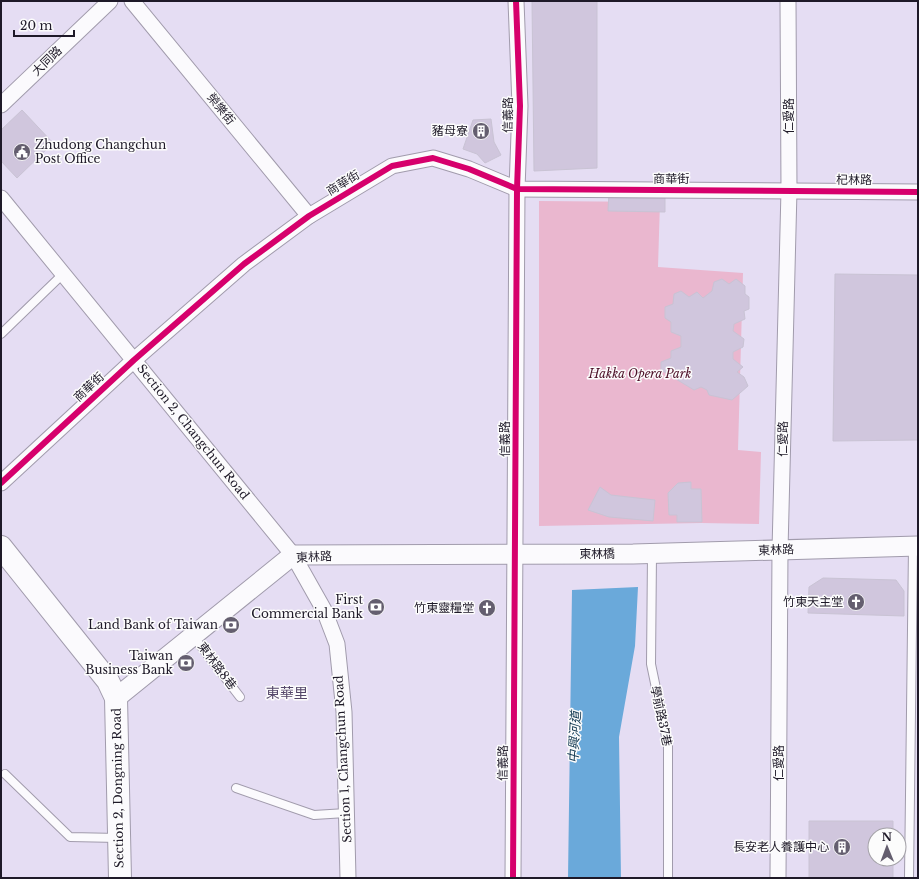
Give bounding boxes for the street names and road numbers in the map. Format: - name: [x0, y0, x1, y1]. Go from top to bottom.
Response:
- street label: 大同路: [28, 43, 65, 79]
- street label: 榮樂街: [204, 90, 239, 127]
- street label: 信義路: [500, 97, 515, 133]
- street label: 仁愛路: [781, 98, 796, 134]
- street label: 商華街: [323, 167, 362, 198]
- street label: 商華街: [653, 171, 689, 186]
- street label: 杞林路: [836, 172, 872, 187]
- street label: Section 2, Changchun Road: [134, 361, 253, 502]
- street label: 商華街: [70, 369, 107, 404]
- street label: 信義路: [497, 421, 512, 457]
- street label: 仁愛路: [775, 421, 790, 457]
- street label: 東林路: [758, 541, 794, 558]
- street label: 東林橋: [579, 546, 615, 561]
- street label: 東林路: [296, 548, 332, 565]
- street label: 東林路8巷: [195, 639, 240, 692]
- street label: Section 1, Changchun Road: [331, 675, 354, 843]
- street label: 學前路37巷: [648, 684, 675, 747]
- street label: Section 2, Dongning Road: [109, 708, 126, 868]
- street label: 信義路: [495, 745, 510, 781]
- street label: 仁愛路: [771, 745, 786, 781]

